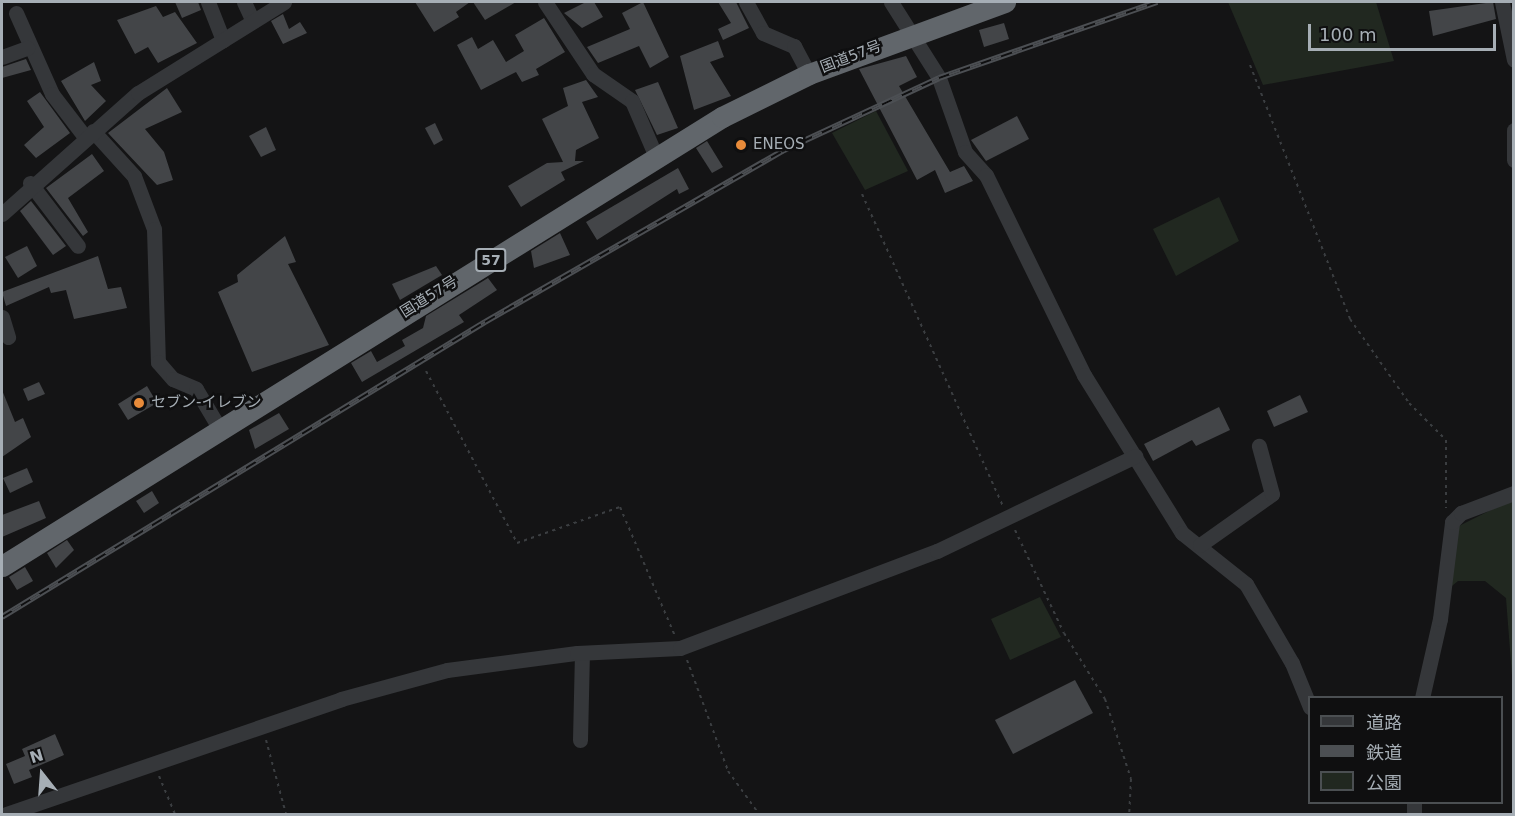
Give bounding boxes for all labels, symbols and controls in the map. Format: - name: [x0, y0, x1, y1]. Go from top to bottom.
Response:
- scale bar: [1311, 12, 1498, 50]
- text: 100 m: [1319, 24, 1377, 45]
- street label: 国道57号: [818, 37, 884, 77]
- place label: ENEOS: [753, 136, 805, 154]
- marker: ENEOS: [734, 138, 748, 152]
- road number: 57: [474, 249, 508, 271]
- street label: 国道57号: [397, 272, 461, 322]
- place label: セブン-イレブン: [151, 394, 261, 412]
- marker: セブン-イレブン: [132, 396, 146, 410]
- legend: [1308, 696, 1503, 804]
- text: 道路: [1366, 712, 1402, 733]
- text: 鉄道: [1366, 742, 1402, 763]
- north arrow: [12, 744, 72, 804]
- text: N: [27, 745, 46, 767]
- text: 公園: [1366, 772, 1402, 793]

